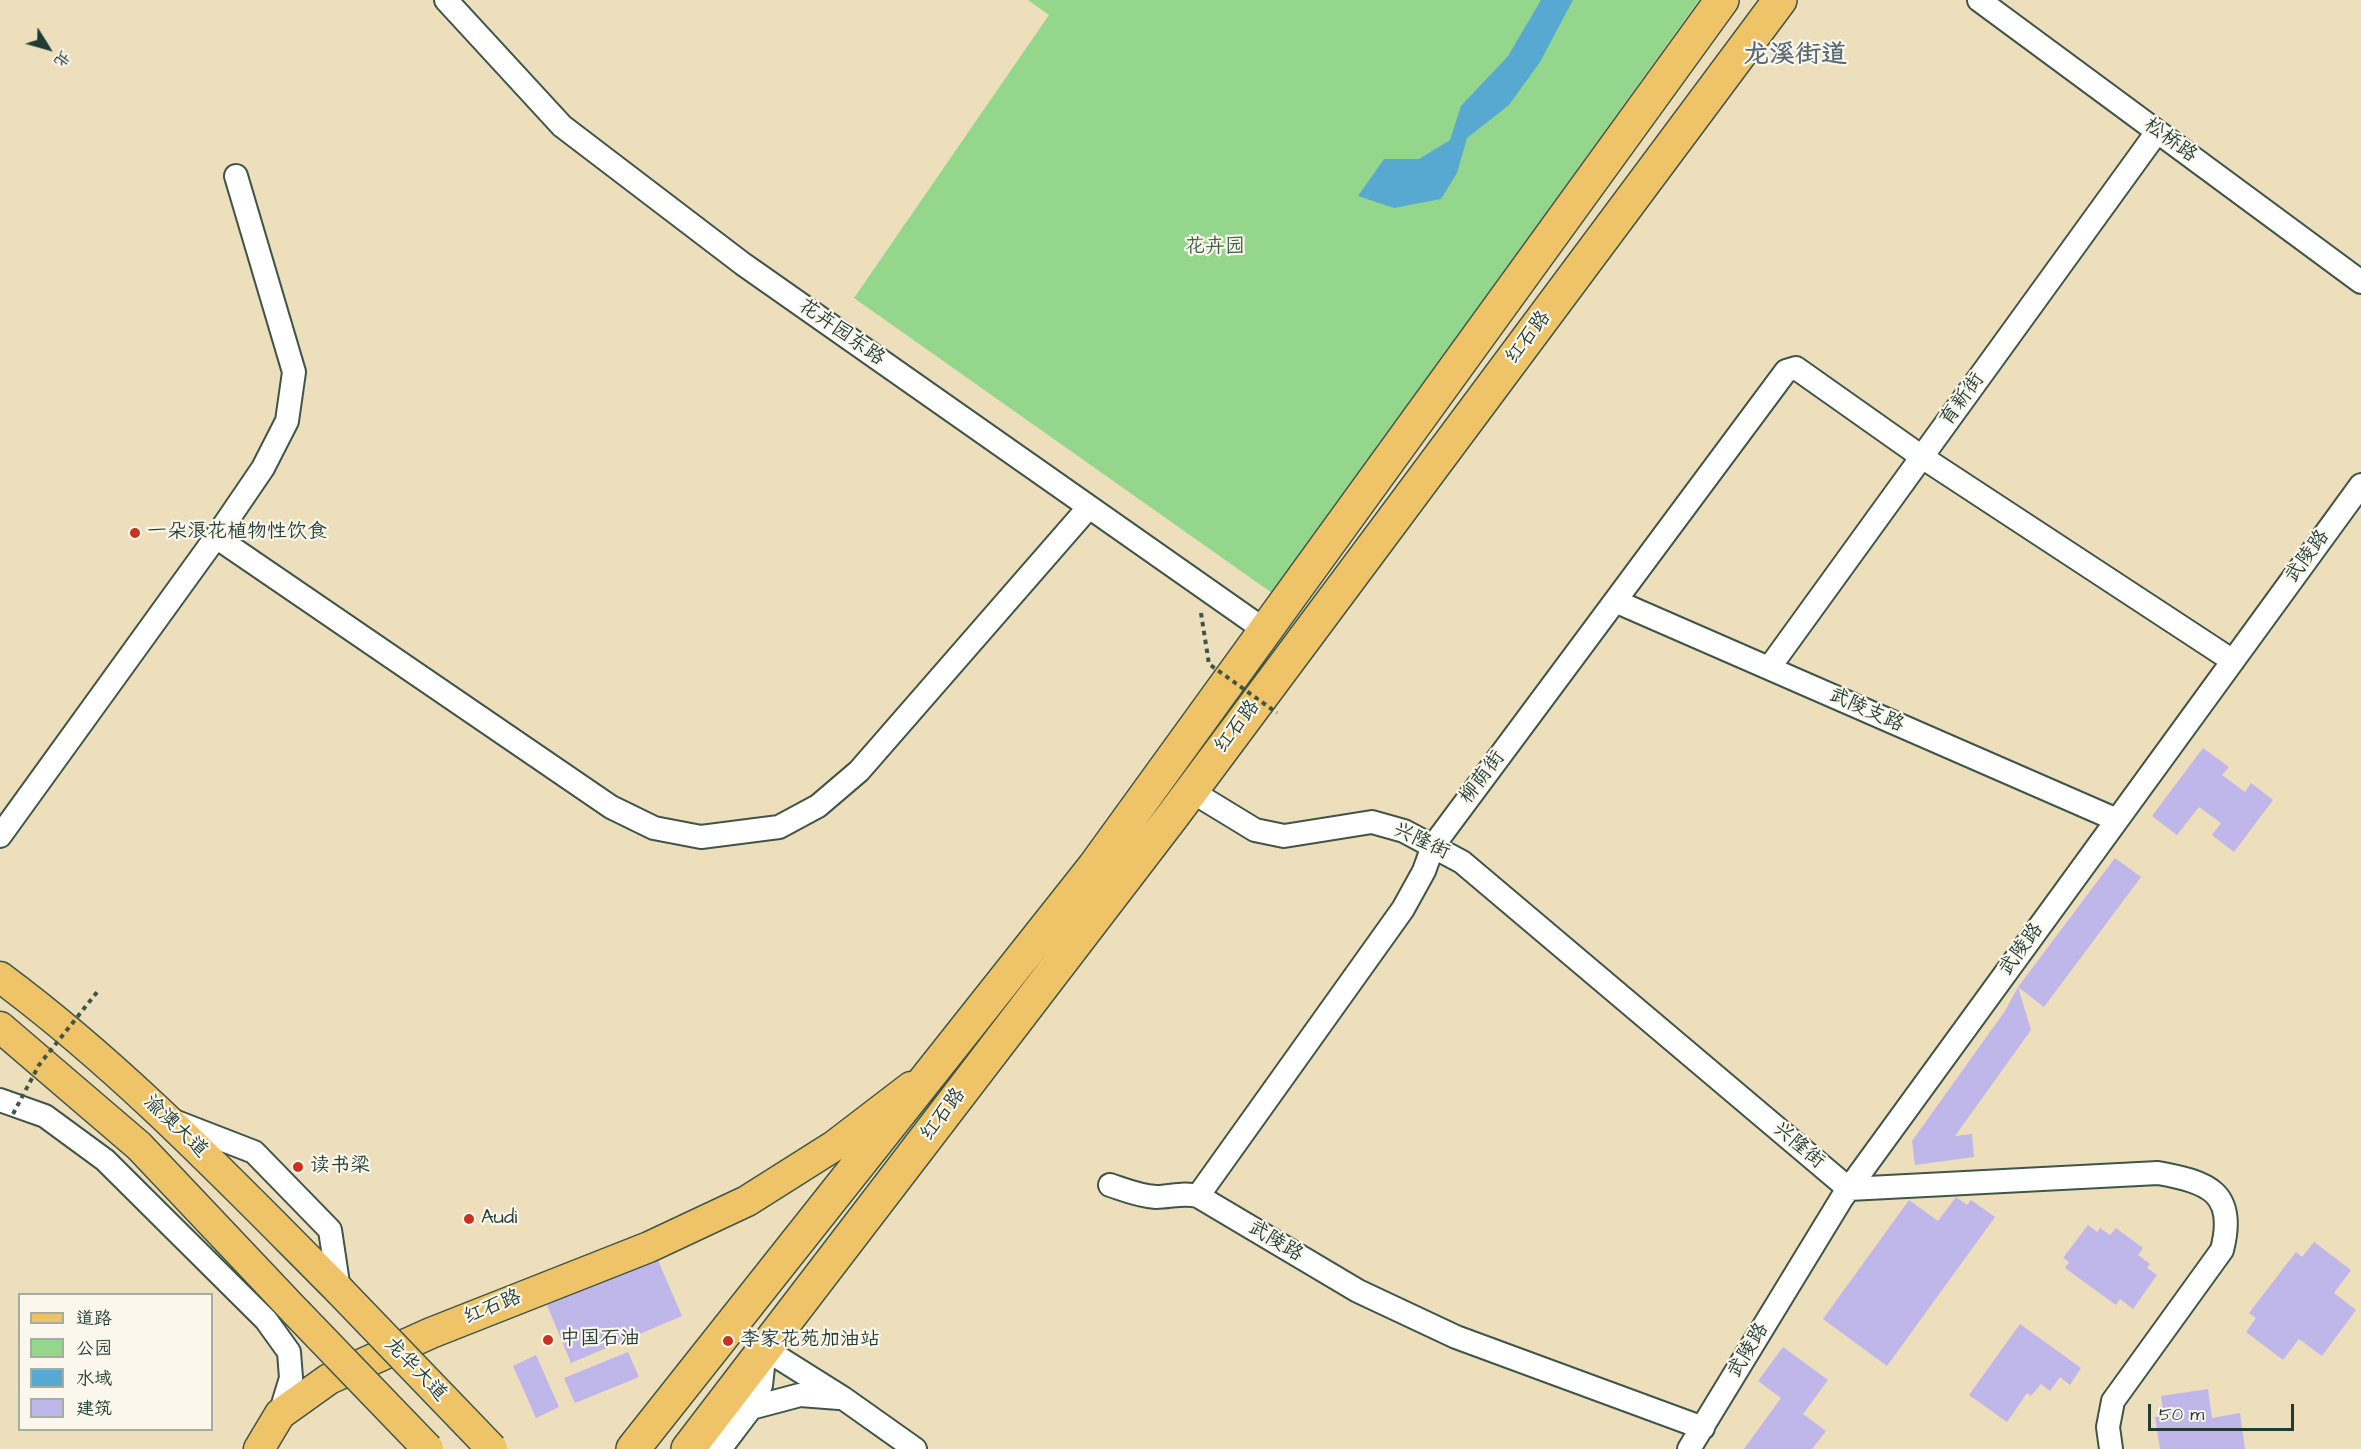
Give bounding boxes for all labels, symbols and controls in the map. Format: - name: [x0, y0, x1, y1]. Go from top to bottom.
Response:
- north arrow: [18, 18, 78, 78]
- district label: 龙溪街道: [1743, 41, 1847, 73]
- text: 北: [49, 46, 76, 72]
- street label: 松桥路: [2139, 114, 2201, 168]
- park label: 花卉园: [1185, 236, 1245, 260]
- street label: 花卉园东路: [793, 294, 889, 372]
- street label: 红石路: [1501, 307, 1557, 369]
- street label: 育新街: [1936, 369, 1990, 431]
- place label: 一朵浪花植物性饮食: [147, 521, 327, 545]
- marker: 一朵浪花植物性饮食: [128, 526, 142, 540]
- street label: 武陵路: [2281, 526, 2335, 588]
- street label: 武陵支路: [1825, 684, 1907, 738]
- street label: 红石路: [1210, 696, 1266, 758]
- street label: 柳荫街: [1455, 747, 1511, 809]
- street label: 兴隆街: [1389, 818, 1453, 866]
- street label: 武陵路: [1995, 919, 2049, 981]
- street label: 红石路: [916, 1084, 972, 1146]
- street label: 渝澳大道: [138, 1091, 212, 1163]
- street label: 兴隆街: [1767, 1118, 1829, 1174]
- place label: 读书梁: [310, 1155, 370, 1179]
- marker: 读书梁: [291, 1160, 305, 1174]
- place label: Audi: [481, 1207, 517, 1231]
- marker: Audi: [462, 1212, 476, 1226]
- street label: 武陵路: [1243, 1216, 1307, 1268]
- street label: 红石路: [461, 1286, 525, 1330]
- legend: [18, 1293, 213, 1431]
- text: 道路: [76, 1306, 112, 1331]
- street label: 武陵路: [1723, 1319, 1775, 1383]
- place label: 中国石油: [560, 1328, 640, 1352]
- place label: 李家花苑加油站: [740, 1329, 880, 1353]
- street label: 龙华大道: [379, 1333, 451, 1407]
- marker: 中国石油: [541, 1333, 555, 1347]
- marker: 李家花苑加油站: [721, 1334, 735, 1348]
- text: 公园: [76, 1336, 112, 1361]
- text: 水域: [76, 1366, 112, 1391]
- scale bar: [2151, 1392, 2296, 1430]
- text: 建筑: [76, 1396, 112, 1421]
- text: 50 m: [2159, 1402, 2204, 1427]

